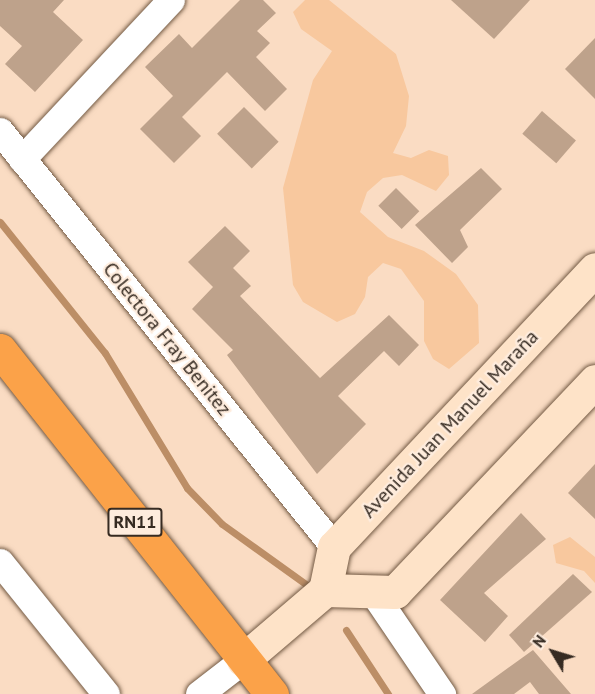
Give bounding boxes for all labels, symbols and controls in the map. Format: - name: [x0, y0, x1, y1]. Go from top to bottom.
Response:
- street label: Colectora Fray Benitez: [98, 257, 236, 421]
- street label: Avenida Juan Manuel Maraña: [357, 325, 543, 523]
- road number: RN11: [106, 507, 164, 537]
- north arrow: [523, 622, 583, 682]
- text: N: [528, 631, 550, 651]

